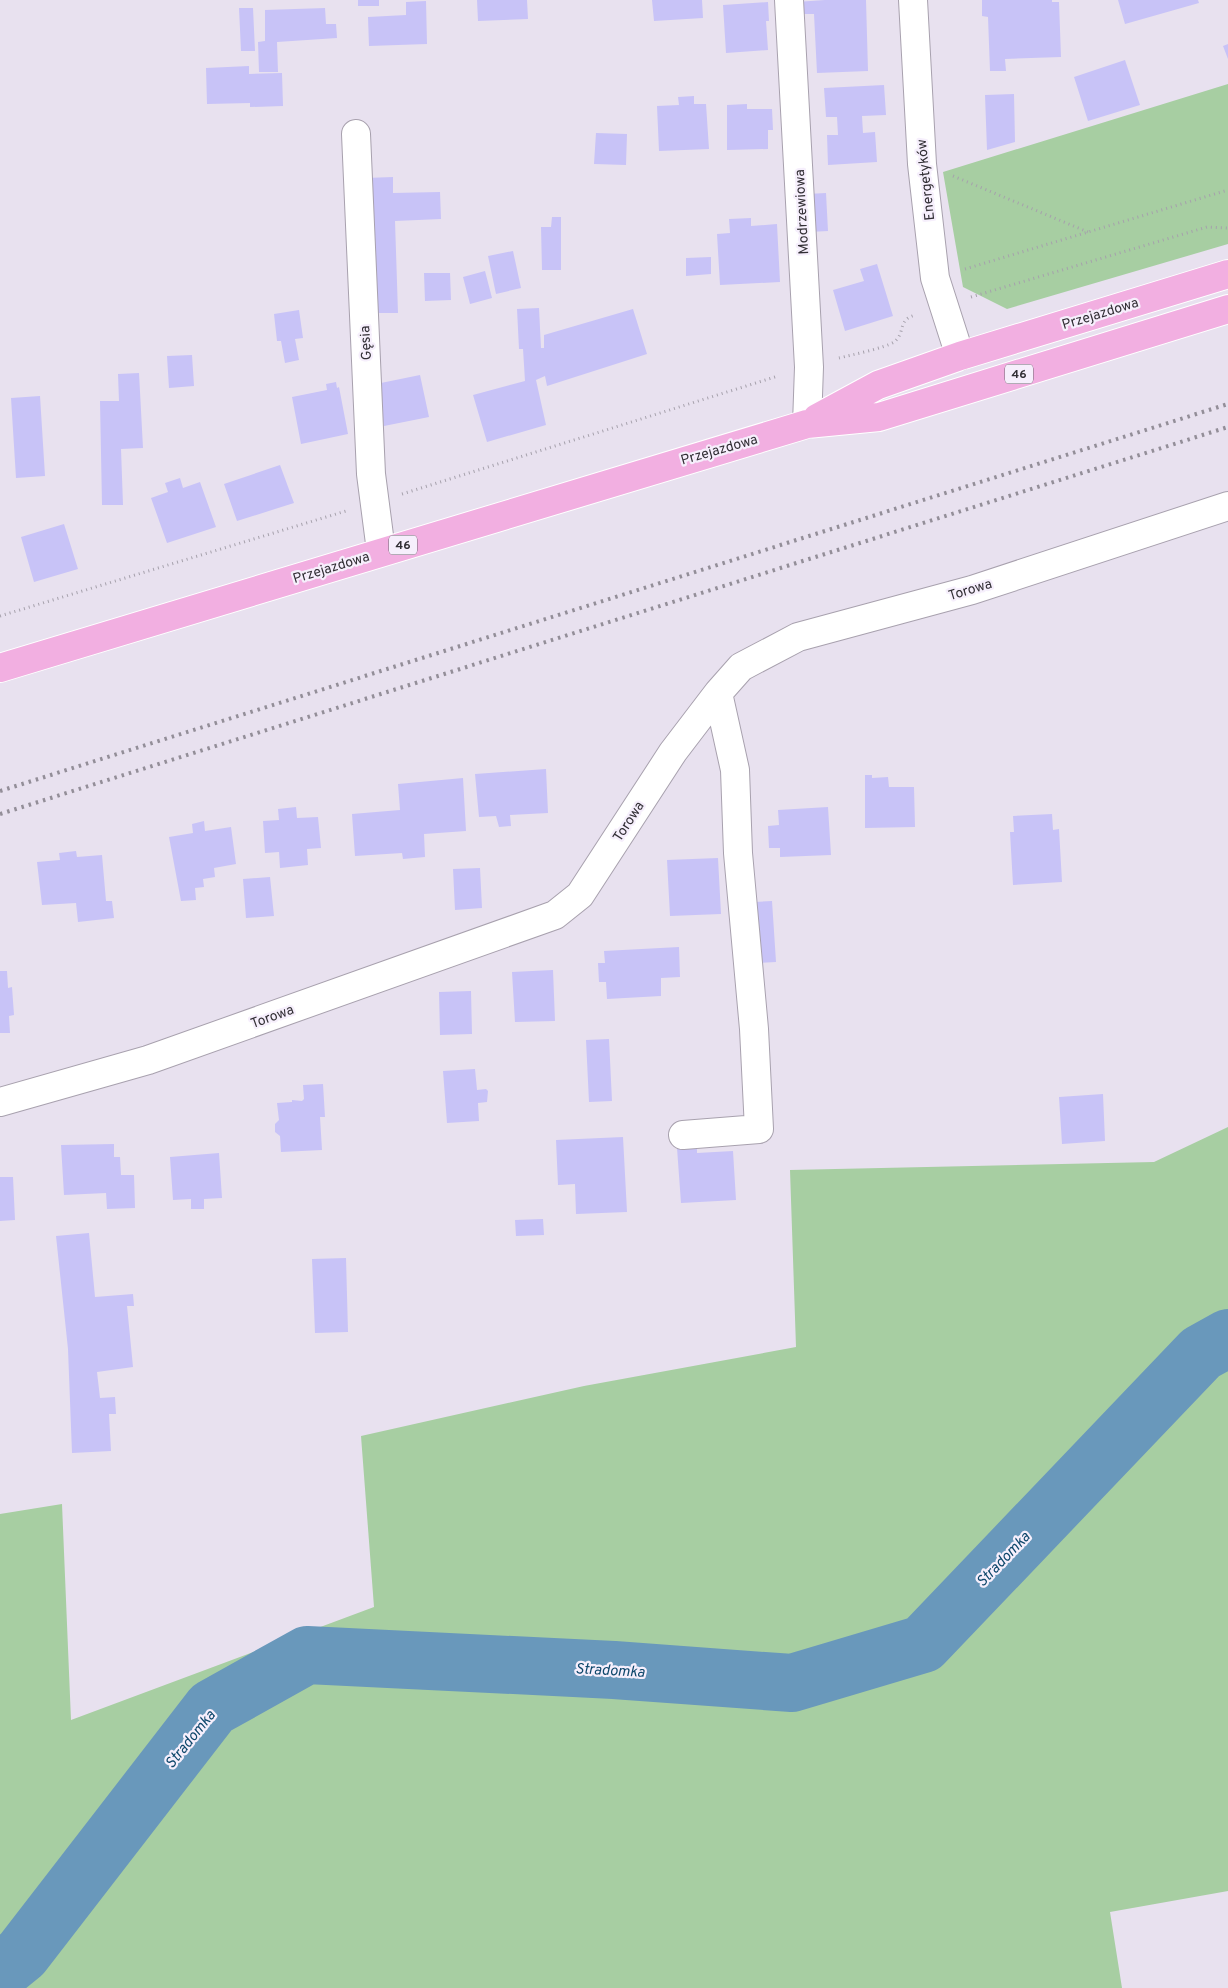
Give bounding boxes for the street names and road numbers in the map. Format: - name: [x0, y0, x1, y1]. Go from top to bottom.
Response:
- street label: Energetyków: [914, 138, 939, 221]
- street label: Modrzewiowa: [792, 169, 813, 255]
- street label: Przejazdowa: [1060, 295, 1141, 334]
- street label: Gęsia: [357, 325, 376, 361]
- road number: 46: [1005, 364, 1033, 384]
- street label: Przejazdowa: [679, 431, 760, 470]
- road number: 46: [389, 536, 417, 554]
- street label: Przejazdowa: [291, 549, 372, 588]
- street label: Torowa: [947, 576, 994, 605]
- street label: Torowa: [610, 798, 649, 845]
- street label: Torowa: [249, 1002, 296, 1033]

